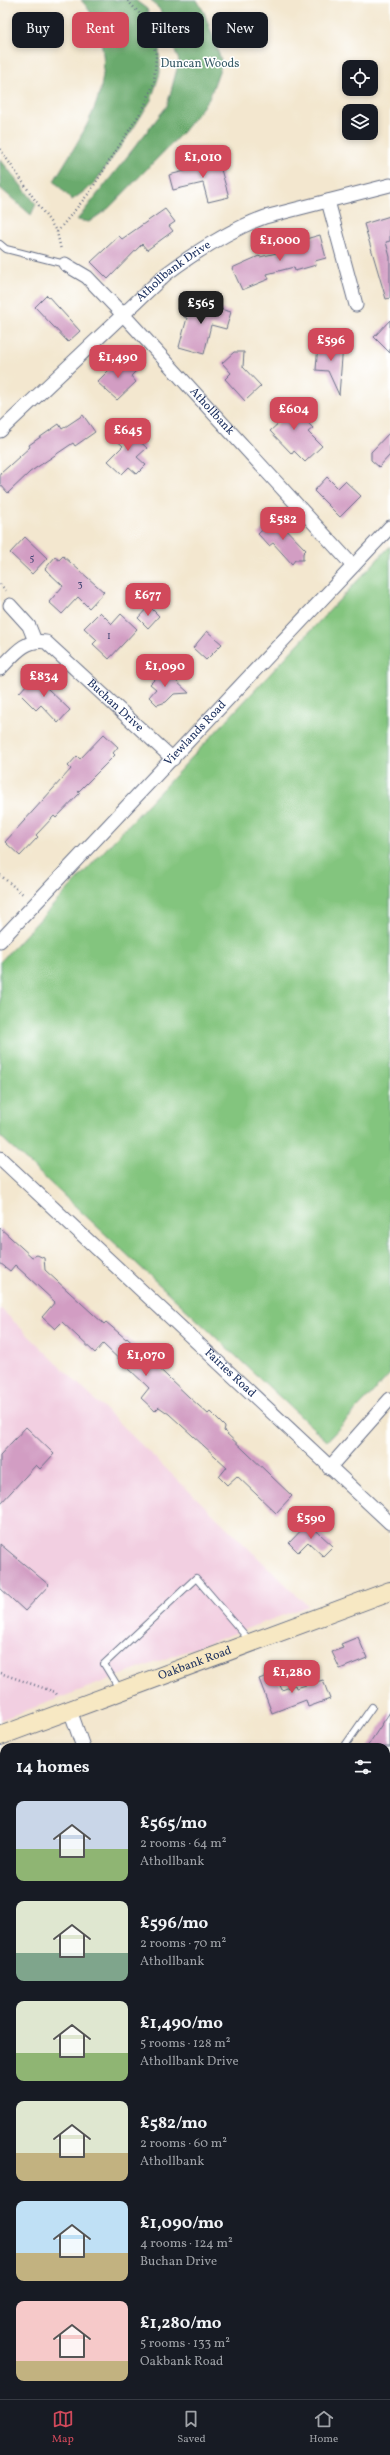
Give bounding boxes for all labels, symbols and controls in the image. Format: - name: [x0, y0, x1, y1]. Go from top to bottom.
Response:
- chip: Buy: [12, 12, 64, 48]
- chip: Rent: [72, 12, 129, 48]
- chip: Filters: [137, 12, 204, 48]
- chip: New: [212, 12, 268, 48]
- park label: Duncan Woods: [161, 56, 240, 72]
- map controls: [342, 60, 378, 140]
- button: locate: [342, 60, 378, 96]
- button: layers: [342, 104, 378, 140]
- pin: £1,010: [170, 145, 236, 179]
- text: £1,010: [184, 149, 222, 167]
- pin: £1,000: [247, 228, 313, 262]
- text: £1,000: [260, 232, 300, 250]
- street label: Athollbank Drive: [133, 237, 214, 306]
- pin: £565: [177, 291, 225, 325]
- text: £565: [187, 295, 215, 313]
- pin: £596: [307, 328, 355, 362]
- text: £596: [317, 332, 345, 350]
- pin: £1,490: [85, 345, 151, 379]
- text: £1,490: [98, 349, 138, 367]
- street label: Athollbank: [186, 384, 238, 439]
- pin: £604: [270, 397, 318, 431]
- text: £604: [279, 401, 309, 419]
- pin: £645: [104, 418, 152, 452]
- text: £645: [114, 422, 142, 440]
- pin: £582: [259, 507, 307, 541]
- text: £582: [269, 511, 297, 529]
- house number: 5: [30, 551, 35, 565]
- house number: 3: [77, 577, 83, 591]
- pin: £677: [124, 583, 172, 617]
- text: £677: [134, 587, 162, 605]
- house number: 1: [107, 629, 111, 643]
- pin: £1,090: [132, 654, 198, 688]
- text: £1,090: [145, 658, 185, 676]
- pin: £834: [20, 664, 68, 698]
- text: £834: [29, 668, 59, 686]
- street label: Buchan Drive: [83, 676, 147, 736]
- street label: Viewlands Road: [161, 697, 230, 770]
- pin: £1,070: [113, 1343, 179, 1377]
- street label: Fairies Road: [201, 1345, 259, 1401]
- text: £1,070: [127, 1347, 165, 1365]
- pin: £590: [287, 1506, 335, 1540]
- text: £590: [297, 1510, 325, 1528]
- street label: Oakbank Road: [156, 1643, 234, 1684]
- pin: £1,280: [259, 1660, 325, 1694]
- text: £1,280: [273, 1664, 311, 1682]
- text: 14 homes: [16, 1756, 90, 1779]
- icon: filters: [352, 1756, 374, 1778]
- text: £565/mo: [140, 1812, 207, 1835]
- icon: home: [48, 1817, 96, 1865]
- text: 2 rooms · 64 m²: [140, 1835, 227, 1853]
- text: Athollbank: [140, 1853, 204, 1871]
- text: £596/mo: [140, 1912, 208, 1935]
- icon: home: [48, 1917, 96, 1965]
- text: 2 rooms · 70 m²: [140, 1935, 226, 1953]
- text: Athollbank: [140, 1953, 204, 1971]
- text: £1,490/mo: [140, 2012, 223, 2035]
- icon: home: [48, 2017, 96, 2065]
- text: 5 rooms · 128 m²: [140, 2035, 231, 2053]
- text: Athollbank Drive: [140, 2053, 239, 2071]
- text: £582/mo: [140, 2112, 207, 2135]
- icon: home: [48, 2117, 96, 2165]
- text: 2 rooms · 60 m²: [140, 2135, 227, 2153]
- text: Athollbank: [140, 2153, 204, 2171]
- text: £1,090/mo: [140, 2212, 224, 2235]
- icon: home: [48, 2217, 96, 2265]
- text: 4 rooms · 124 m²: [140, 2235, 233, 2253]
- text: Buchan Drive: [140, 2253, 217, 2271]
- text: £1,280/mo: [140, 2312, 222, 2335]
- icon: home: [48, 2317, 96, 2365]
- text: 5 rooms · 133 m²: [140, 2335, 230, 2353]
- text: Oakbank Road: [140, 2353, 223, 2371]
- tab: Map: [52, 2408, 74, 2447]
- tab: Saved: [177, 2408, 206, 2447]
- tab: Home: [309, 2408, 338, 2447]

